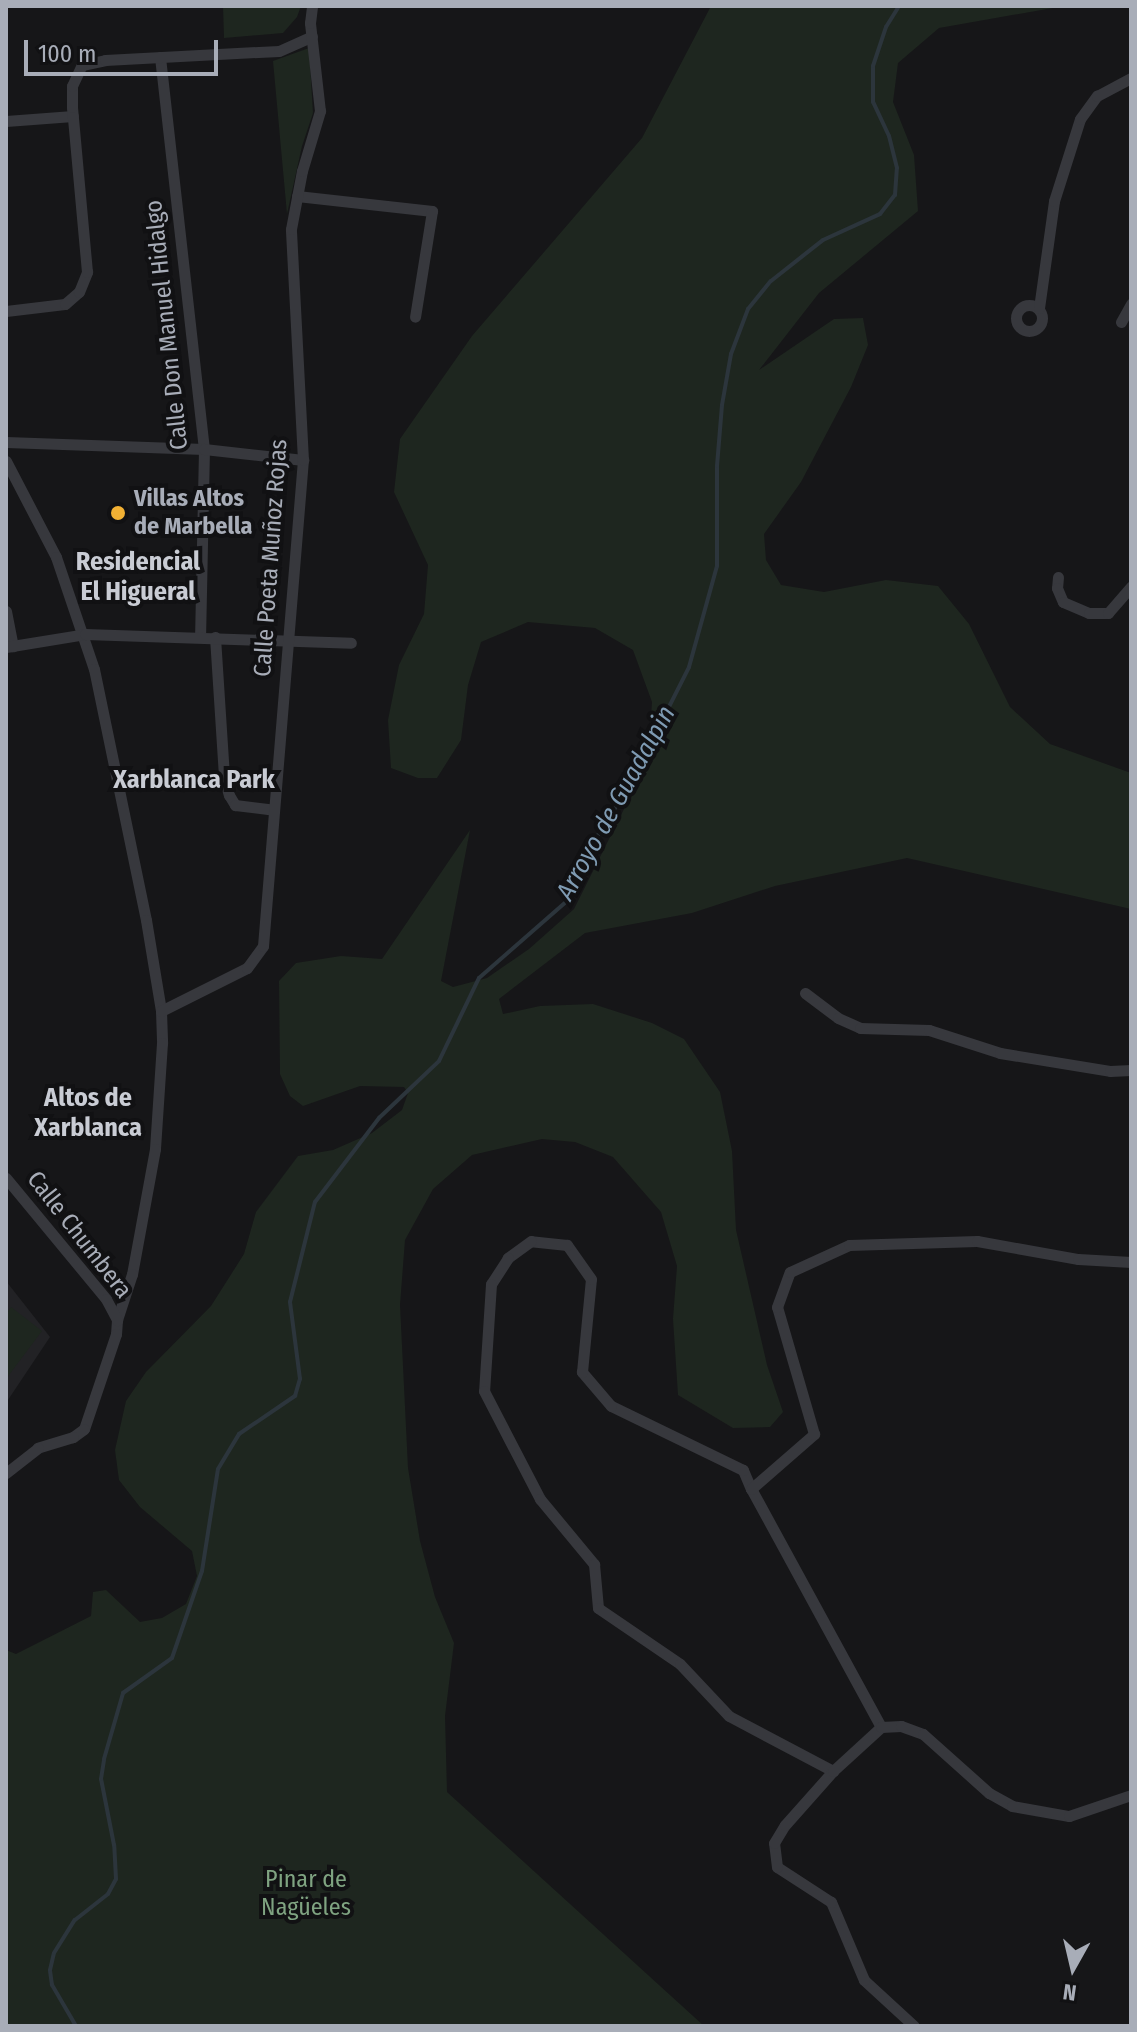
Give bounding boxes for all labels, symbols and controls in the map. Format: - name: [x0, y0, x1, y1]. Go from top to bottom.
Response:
- scale bar: [28, 24, 222, 74]
- text: 100 m: [38, 40, 96, 68]
- street label: Calle Don Manuel Hidalgo: [140, 199, 194, 451]
- street label: Calle Poeta Muñoz Rojas: [248, 438, 294, 678]
- place label: Villas Altos de Marbella: [134, 485, 252, 541]
- marker: Villas Altos de Marbella: [109, 504, 127, 522]
- district label: Residencial El Higueral: [76, 546, 200, 608]
- water label: Arroyo de Guadalpin: [550, 700, 682, 906]
- district label: Xarblanca Park: [113, 764, 275, 796]
- district label: Altos de Xarblanca: [34, 1082, 142, 1144]
- street label: Calle Chumbera: [21, 1166, 137, 1304]
- park label: Pinar de Nagüeles: [261, 1866, 351, 1922]
- north arrow: [1033, 1928, 1113, 2008]
- text: N: [1061, 1978, 1078, 2007]

